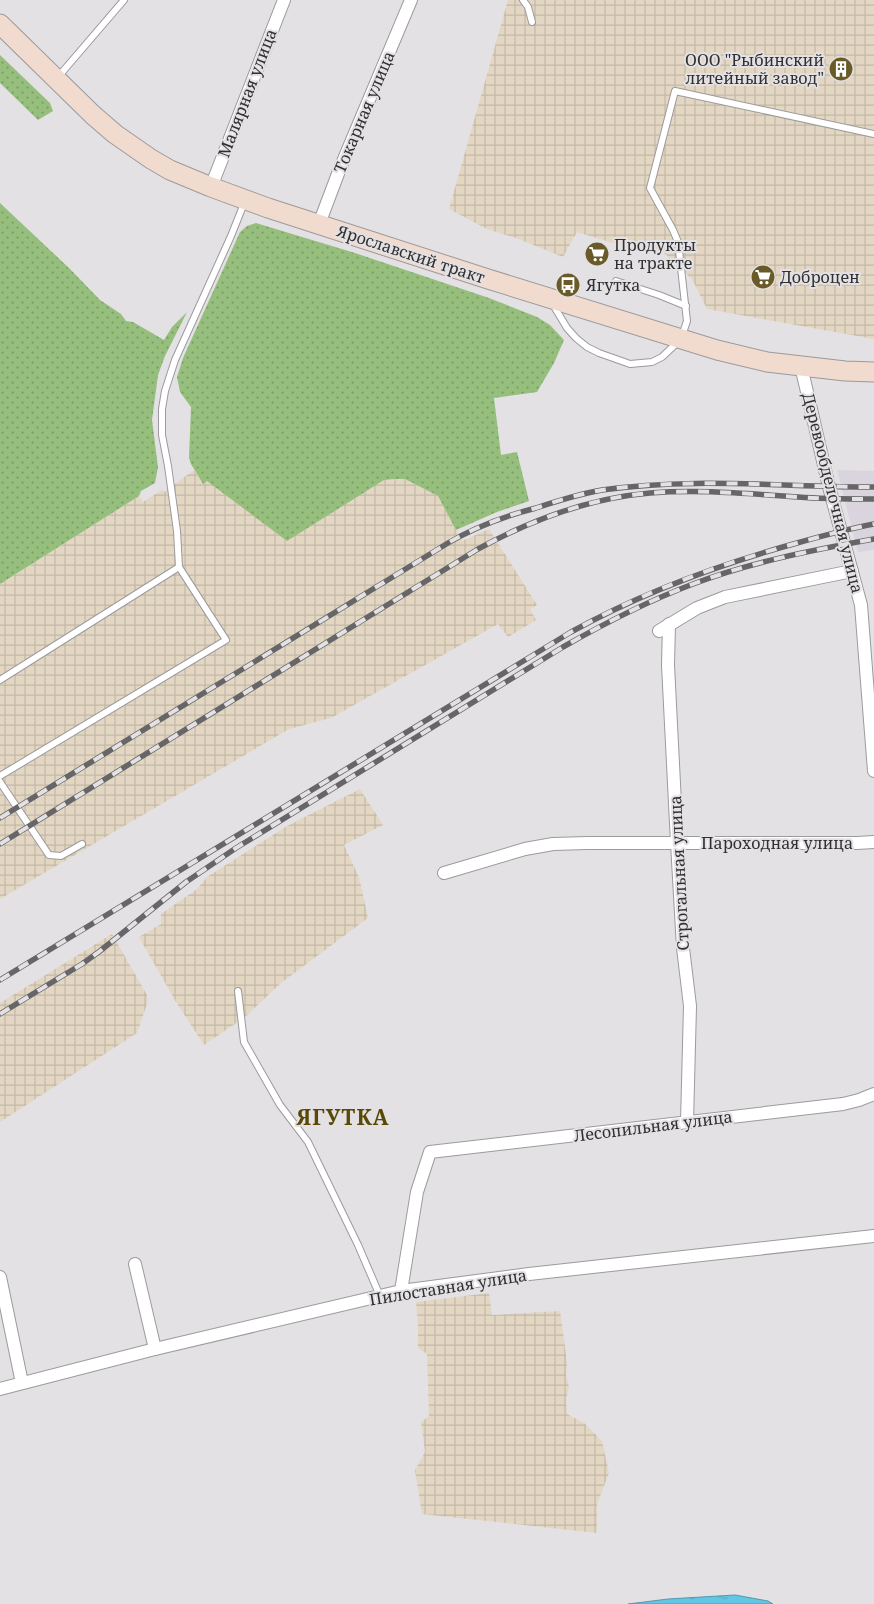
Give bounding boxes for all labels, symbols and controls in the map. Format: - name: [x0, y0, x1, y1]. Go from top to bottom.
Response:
- street label: Малярная улица: [212, 26, 282, 160]
- street label: Токарная улица: [328, 48, 400, 176]
- place label: ООО "Рыбинский литейный завод": [685, 49, 824, 89]
- building icon: ООО "Рыбинский литейный завод": [828, 56, 854, 82]
- street label: Ярославский тракт: [333, 219, 488, 288]
- place label: Продукты на тракте: [614, 234, 696, 274]
- supermarket icon: Продукты на тракте: [584, 241, 610, 267]
- supermarket icon: Доброцен: [750, 264, 776, 290]
- place label: Доброцен: [780, 266, 860, 288]
- bus stop icon: Ягутка: [555, 272, 581, 298]
- place label: Ягутка: [585, 274, 640, 296]
- street label: Деревообделочная улица: [797, 390, 869, 596]
- street label: Строгальная улица: [664, 795, 694, 951]
- street label: Пароходная улица: [701, 832, 853, 854]
- district label: ЯГУТКА: [295, 1103, 390, 1131]
- street label: Лесопильная улица: [572, 1105, 734, 1147]
- street label: Пилоставная улица: [368, 1264, 528, 1310]

